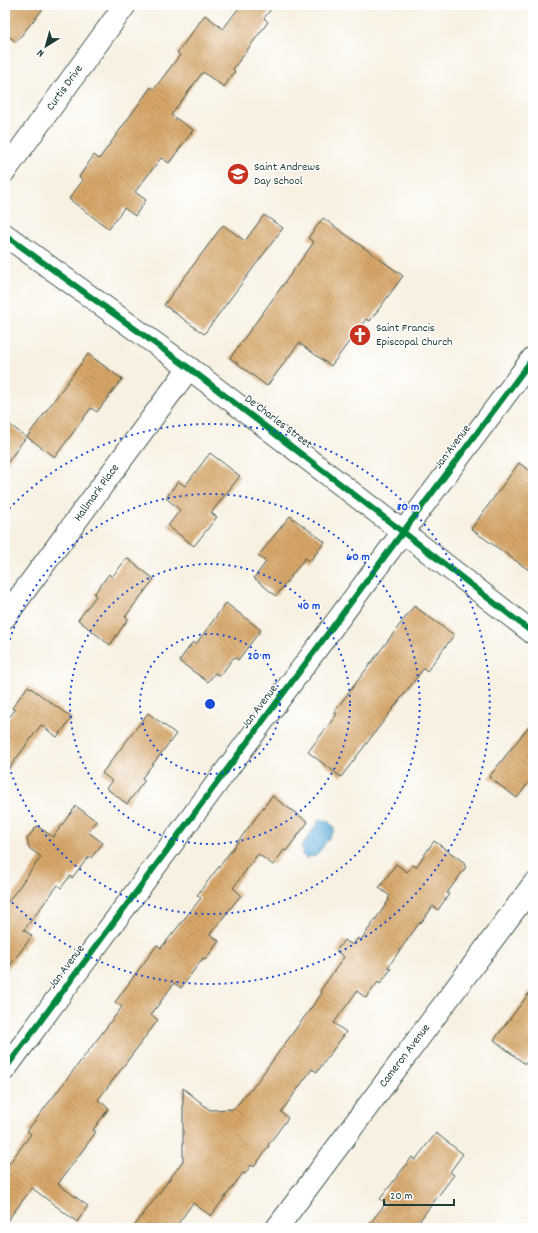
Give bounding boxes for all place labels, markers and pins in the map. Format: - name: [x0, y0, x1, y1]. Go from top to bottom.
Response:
- place label: Saint Andrews Day School: [254, 159, 320, 190]
- school or university icon: Saint Andrews Day School: [225, 161, 251, 187]
- place label: Saint Francis Episcopal Church: [376, 320, 453, 351]
- church icon: Saint Francis Episcopal Church: [347, 322, 373, 348]
- centre of rings: [203, 697, 217, 711]

